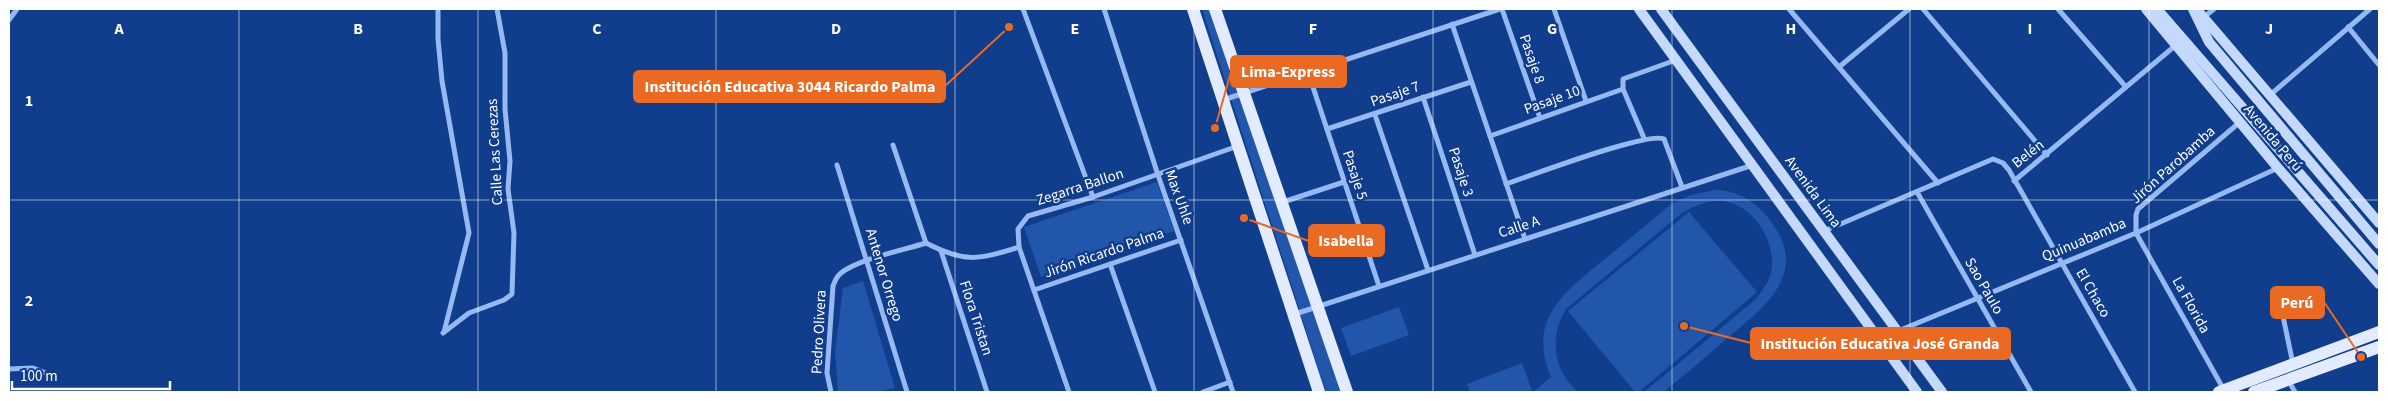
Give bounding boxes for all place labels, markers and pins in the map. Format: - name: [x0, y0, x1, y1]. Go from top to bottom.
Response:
- callout: Lima-Express: [1231, 56, 1346, 87]
- callout: Institución Educativa 3044 Ricardo Palma: [634, 71, 945, 102]
- callout: Isabella: [1309, 225, 1384, 256]
- callout: Perú: [2271, 287, 2324, 318]
- callout: Institución Educativa José Granda: [1751, 328, 2010, 359]

